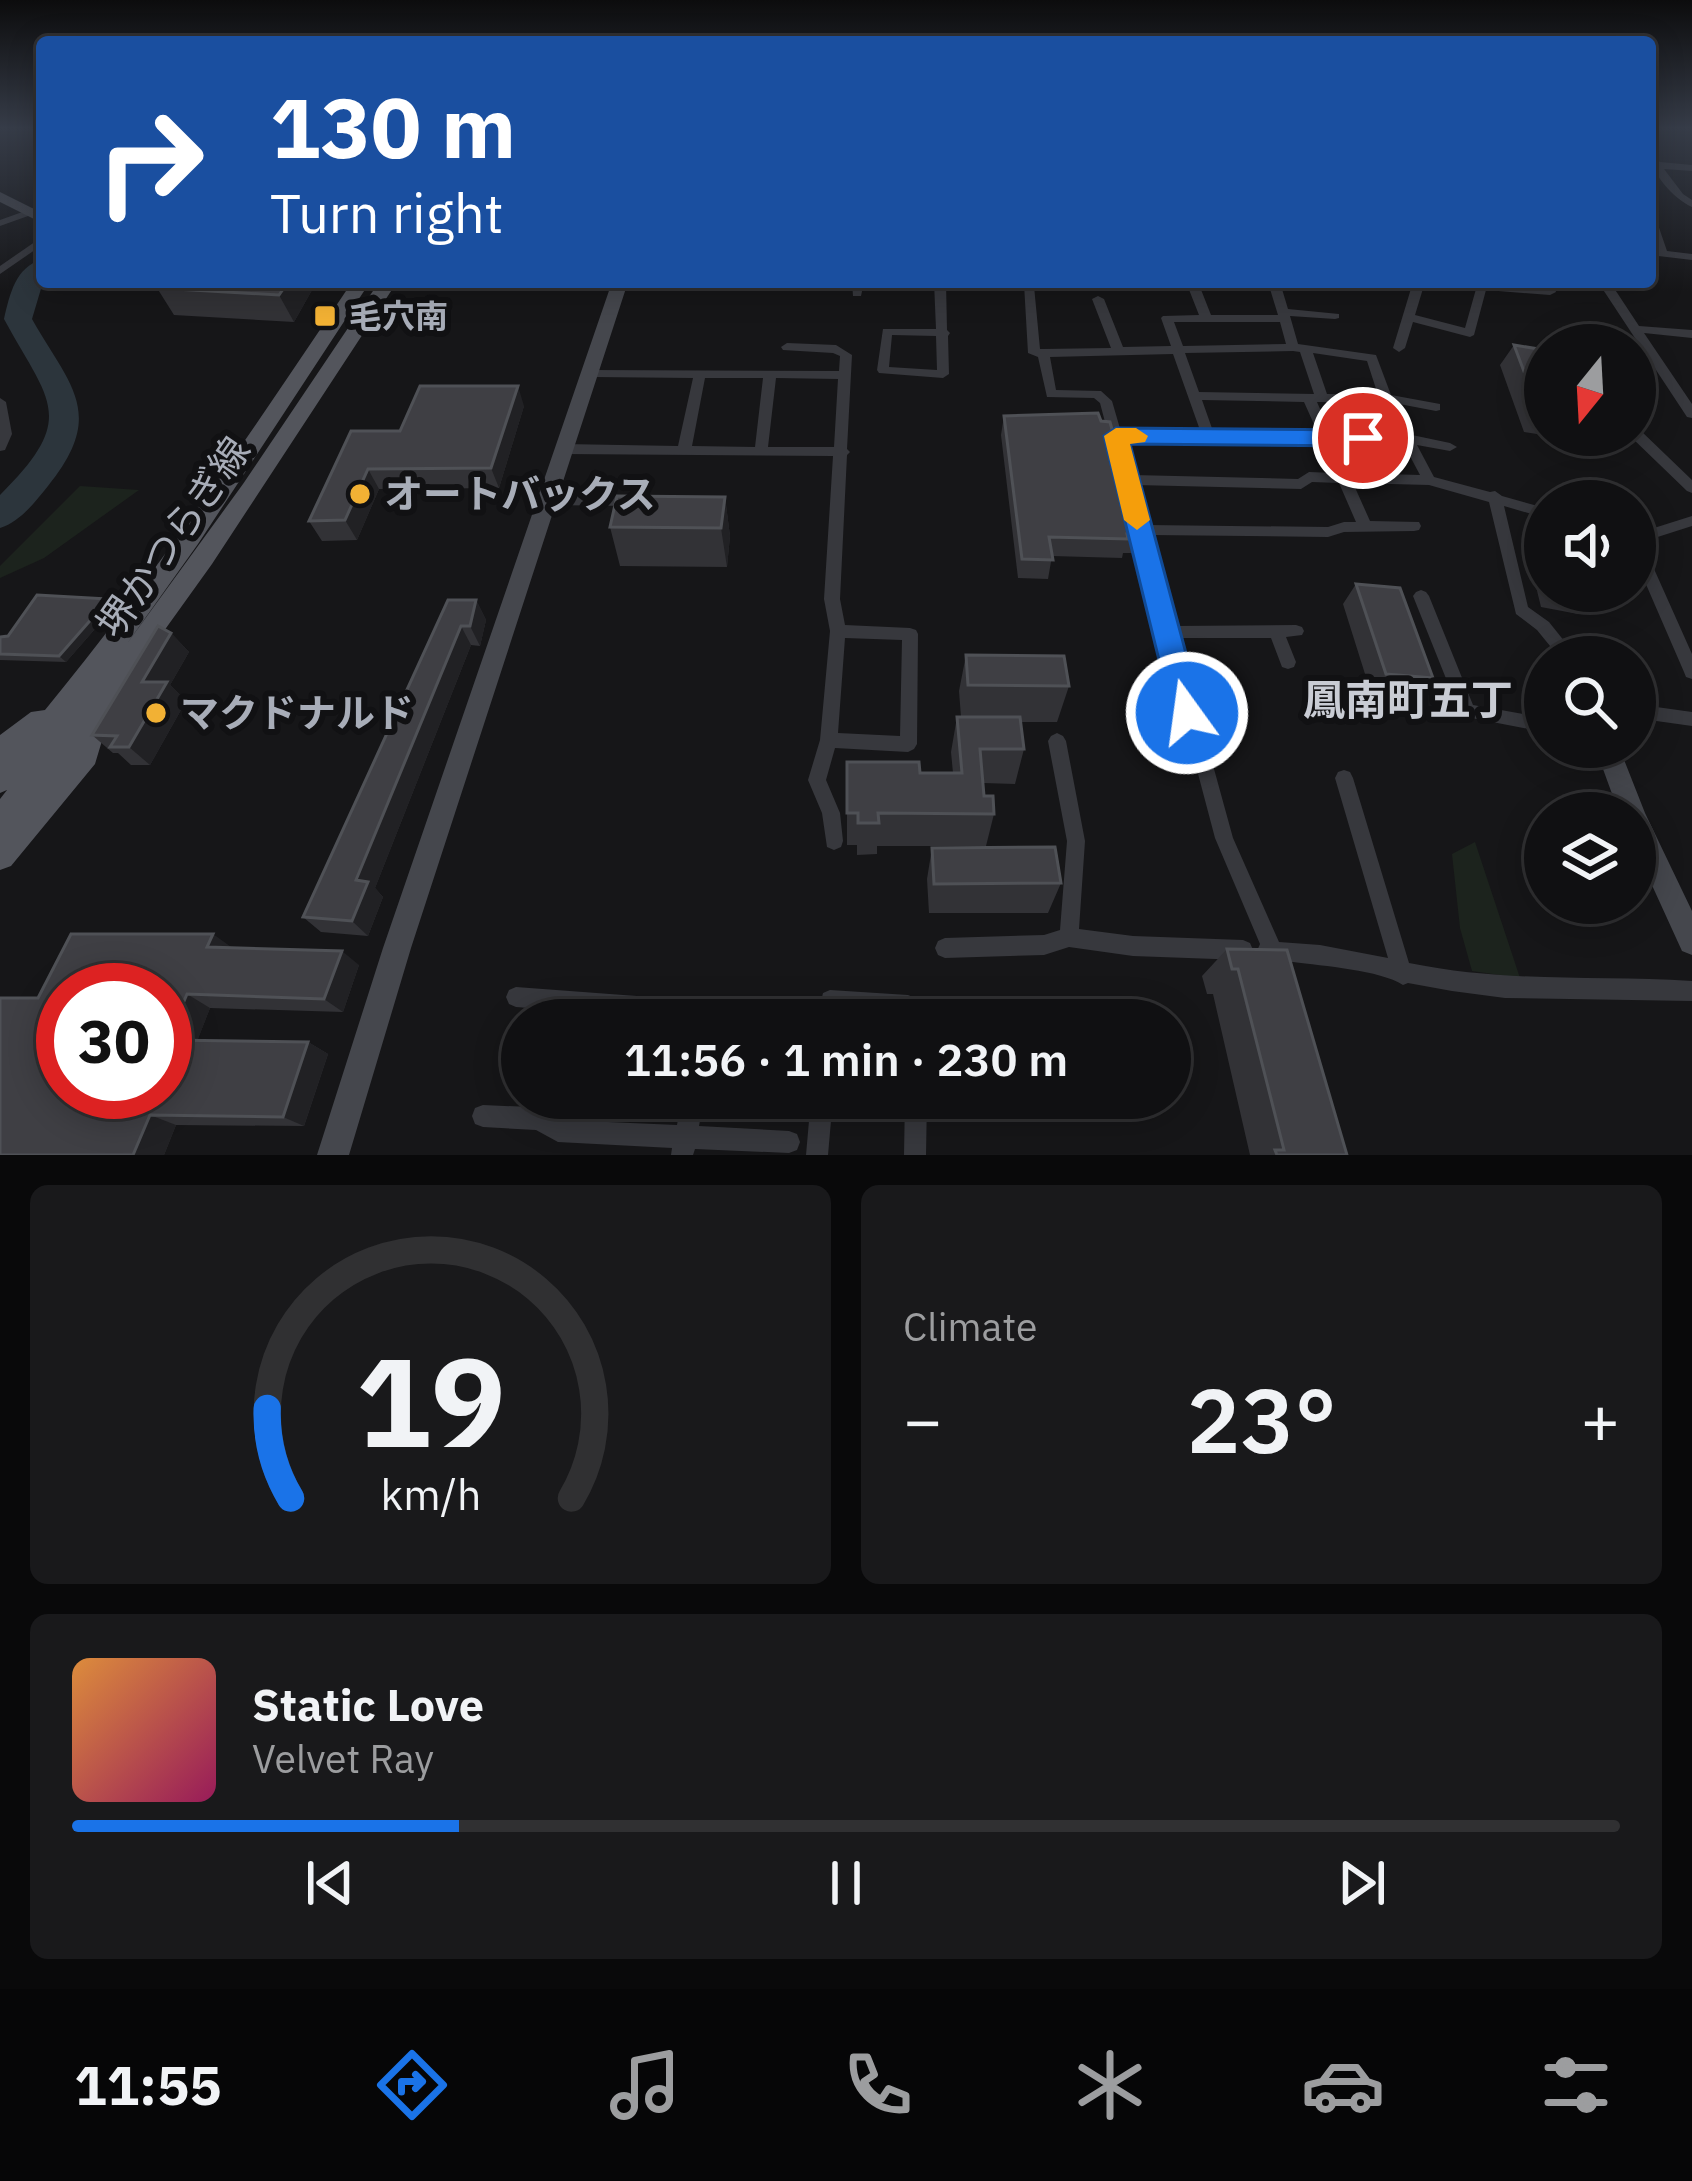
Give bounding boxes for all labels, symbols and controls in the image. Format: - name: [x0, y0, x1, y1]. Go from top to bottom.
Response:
- text: 130 m: [270, 72, 516, 181]
- icon: right: [72, 84, 228, 240]
- text: Turn right: [270, 178, 504, 248]
- place label: 毛穴南: [349, 294, 448, 337]
- marker: 毛穴南: [312, 303, 338, 329]
- north arrow: [1524, 324, 1656, 456]
- map controls: [1524, 324, 1656, 924]
- pin: [1312, 387, 1414, 489]
- icon: arrive: [1330, 405, 1396, 471]
- street label: 堺かつらぎ線: [85, 426, 261, 647]
- place label: オートバックス: [384, 468, 656, 519]
- button: sound: [1524, 480, 1656, 612]
- marker: オートバックス: [347, 481, 373, 507]
- button: search: [1524, 636, 1656, 768]
- position arrow: [1124, 650, 1250, 776]
- district label: 鳳南町五丁: [1303, 672, 1513, 727]
- place label: マクドナルド: [180, 687, 414, 738]
- marker: マクドナルド: [143, 700, 169, 726]
- button: layers: [1524, 792, 1656, 924]
- speed limit sign: 30: [36, 963, 192, 1119]
- text: 11:56 · 1 min · 230 m: [624, 1030, 1068, 1088]
- text: Climate: [903, 1301, 1037, 1352]
- text: 19: [356, 1319, 505, 1481]
- text: 23°: [1186, 1361, 1337, 1478]
- text: −: [903, 1376, 943, 1462]
- text: +: [1580, 1376, 1620, 1462]
- text: km/h: [380, 1465, 481, 1521]
- text: Static Love: [252, 1675, 484, 1733]
- text: Velvet Ray: [252, 1733, 434, 1784]
- icon: previous: [297, 1850, 363, 1916]
- icon: pause: [813, 1850, 879, 1916]
- icon: next: [1329, 1850, 1395, 1916]
- icon: directions: [370, 2043, 454, 2127]
- icon: music: [603, 2043, 687, 2127]
- icon: phone: [836, 2043, 920, 2127]
- icon: climate: [1068, 2043, 1152, 2127]
- icon: car: [1301, 2043, 1385, 2127]
- icon: filters: [1534, 2043, 1618, 2127]
- text: 11:55: [74, 2050, 222, 2120]

